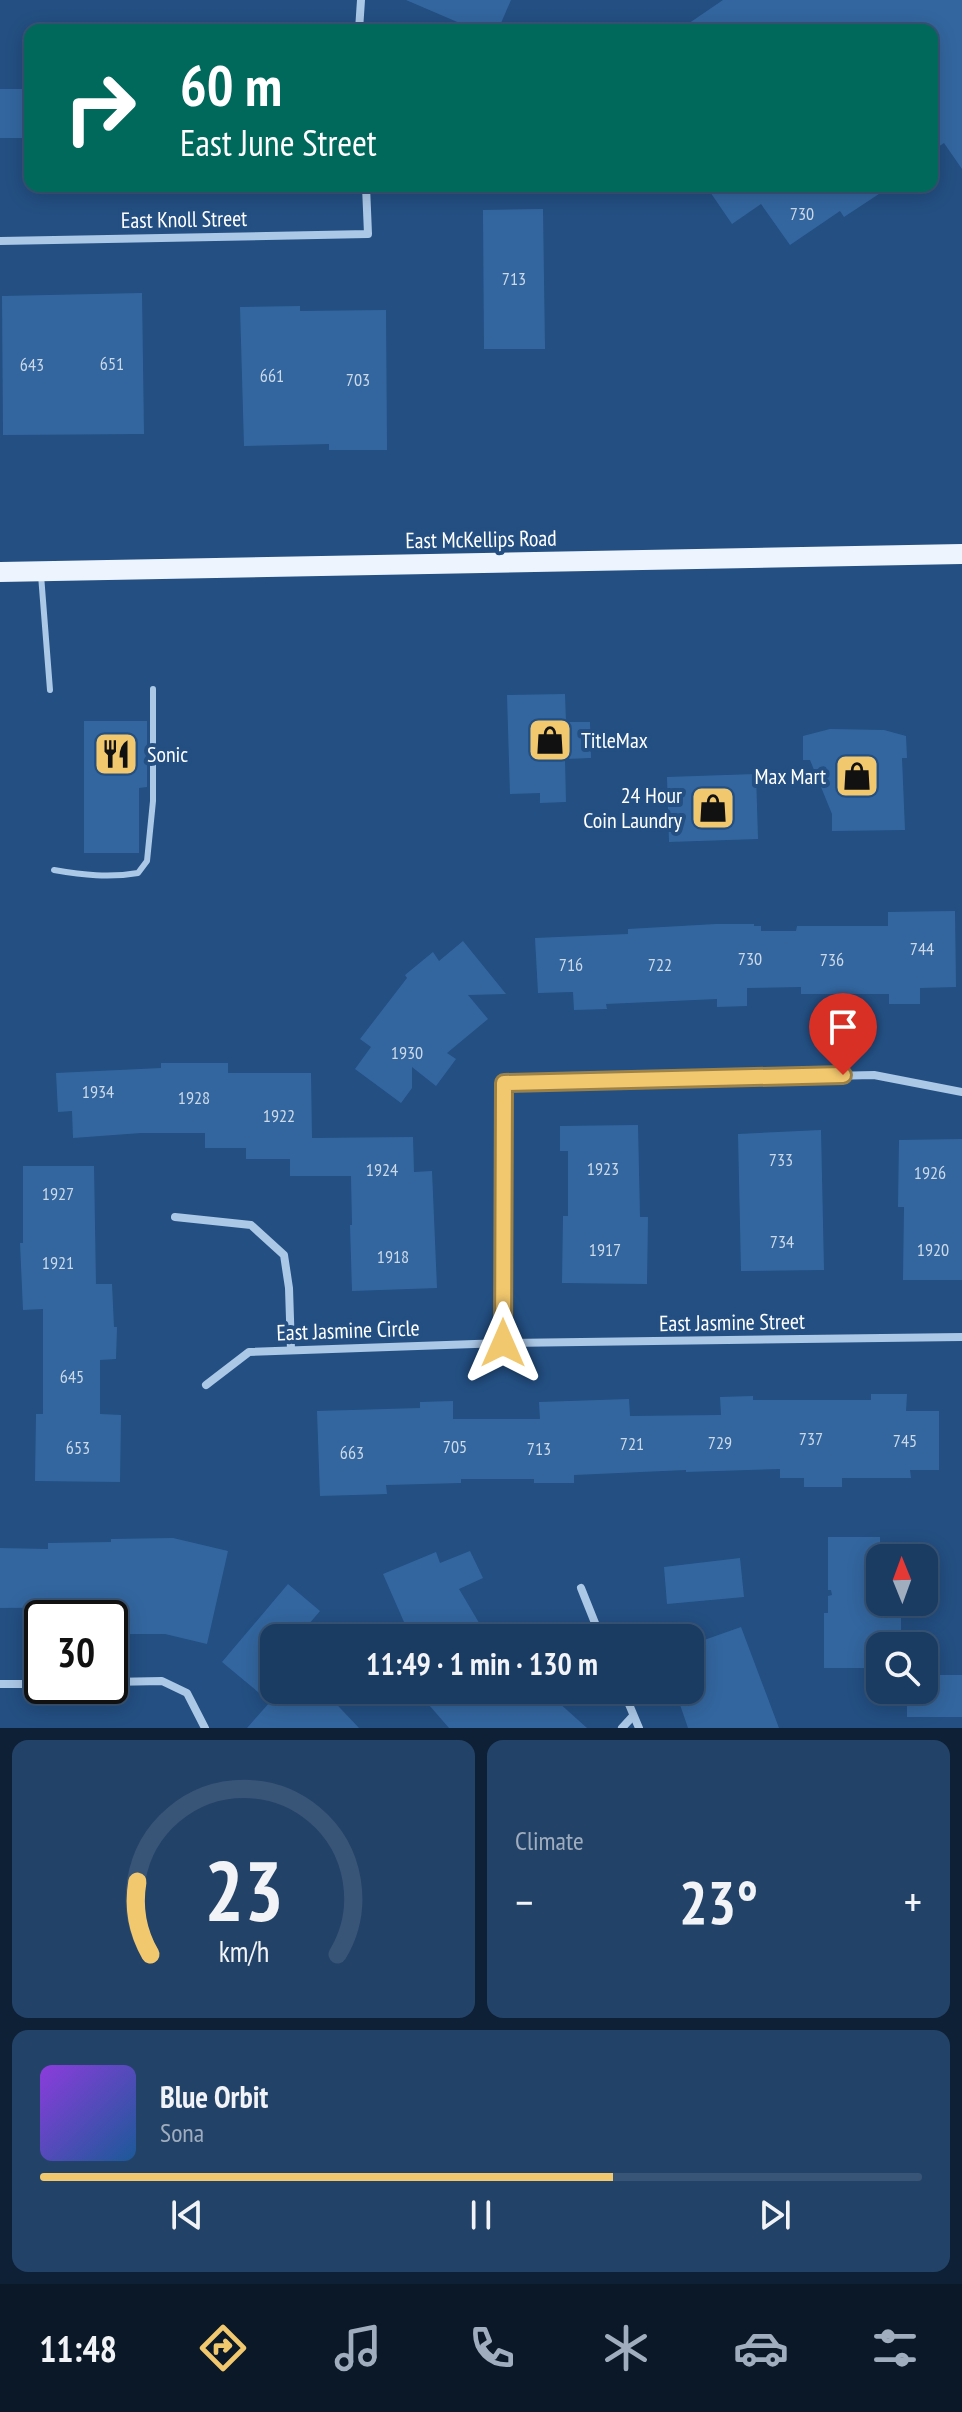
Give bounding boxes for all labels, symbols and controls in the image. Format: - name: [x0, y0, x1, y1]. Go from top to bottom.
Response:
- text: 60 m: [180, 49, 282, 121]
- icon: right: [48, 56, 152, 160]
- text: East June Street: [180, 119, 377, 166]
- house number: 730: [790, 202, 814, 225]
- street label: East Knoll Street: [121, 204, 247, 234]
- house number: 713: [502, 267, 526, 290]
- house number: 651: [100, 352, 124, 375]
- house number: 643: [20, 353, 44, 376]
- house number: 661: [260, 364, 284, 387]
- house number: 703: [346, 368, 370, 391]
- street label: East McKellips Road: [405, 524, 557, 554]
- shop icon: TitleMax: [526, 716, 574, 764]
- place label: TitleMax: [581, 726, 648, 754]
- restaurant icon: Sonic: [92, 730, 140, 778]
- place label: Sonic: [147, 740, 188, 768]
- shop icon: Max Mart: [833, 752, 881, 800]
- place label: Max Mart: [755, 762, 826, 790]
- place label: 24 Hour Coin Laundry: [583, 781, 683, 834]
- shop icon: 24 Hour Coin Laundry: [689, 784, 737, 832]
- house number: 744: [910, 937, 934, 960]
- house number: 730: [738, 947, 762, 970]
- house number: 736: [820, 948, 844, 971]
- house number: 716: [559, 953, 583, 976]
- house number: 722: [648, 953, 672, 976]
- pin: [809, 993, 877, 1075]
- icon: arrive: [821, 1005, 865, 1049]
- house number: 1930: [391, 1041, 423, 1064]
- house number: 1934: [82, 1080, 114, 1103]
- house number: 1928: [178, 1086, 210, 1109]
- house number: 1922: [263, 1104, 295, 1127]
- house number: 733: [769, 1148, 793, 1171]
- house number: 1923: [587, 1157, 619, 1180]
- house number: 1924: [366, 1158, 398, 1181]
- house number: 1926: [914, 1161, 946, 1184]
- house number: 1927: [42, 1182, 74, 1205]
- house number: 734: [770, 1230, 794, 1253]
- house number: 1917: [589, 1238, 621, 1261]
- house number: 1920: [917, 1238, 949, 1261]
- house number: 1918: [377, 1245, 409, 1268]
- house number: 1921: [42, 1251, 74, 1274]
- position arrow: [461, 1301, 545, 1385]
- street label: East Jasmine Street: [659, 1307, 805, 1337]
- street label: East Jasmine Circle: [276, 1314, 420, 1346]
- house number: 645: [60, 1365, 84, 1388]
- house number: 737: [799, 1427, 823, 1450]
- house number: 745: [893, 1429, 917, 1452]
- house number: 729: [708, 1431, 732, 1454]
- house number: 721: [620, 1432, 644, 1455]
- house number: 705: [443, 1435, 467, 1458]
- house number: 653: [66, 1436, 90, 1459]
- house number: 713: [527, 1437, 551, 1460]
- house number: 663: [340, 1441, 364, 1464]
- north arrow: [866, 1544, 938, 1616]
- map controls: [866, 1544, 938, 1704]
- speed limit sign: 30: [24, 1600, 128, 1704]
- button: search: [866, 1632, 938, 1704]
- text: 11:49 · 1 min · 130 m: [366, 1644, 598, 1683]
- text: Climate: [515, 1824, 584, 1857]
- text: 23: [204, 1836, 283, 1944]
- text: 23°: [679, 1863, 758, 1941]
- text: −: [515, 1873, 533, 1930]
- text: +: [904, 1873, 922, 1930]
- text: km/h: [218, 1933, 269, 1970]
- text: Blue Orbit: [160, 2077, 268, 2116]
- text: Sona: [160, 2116, 204, 2149]
- icon: previous: [165, 2193, 209, 2237]
- icon: pause: [459, 2193, 503, 2237]
- icon: next: [753, 2193, 797, 2237]
- icon: directions: [195, 2320, 251, 2376]
- icon: music: [330, 2320, 386, 2376]
- icon: phone: [464, 2320, 520, 2376]
- icon: climate: [598, 2320, 654, 2376]
- icon: car: [733, 2320, 789, 2376]
- icon: filters: [867, 2320, 923, 2376]
- text: 11:48: [39, 2325, 117, 2372]

